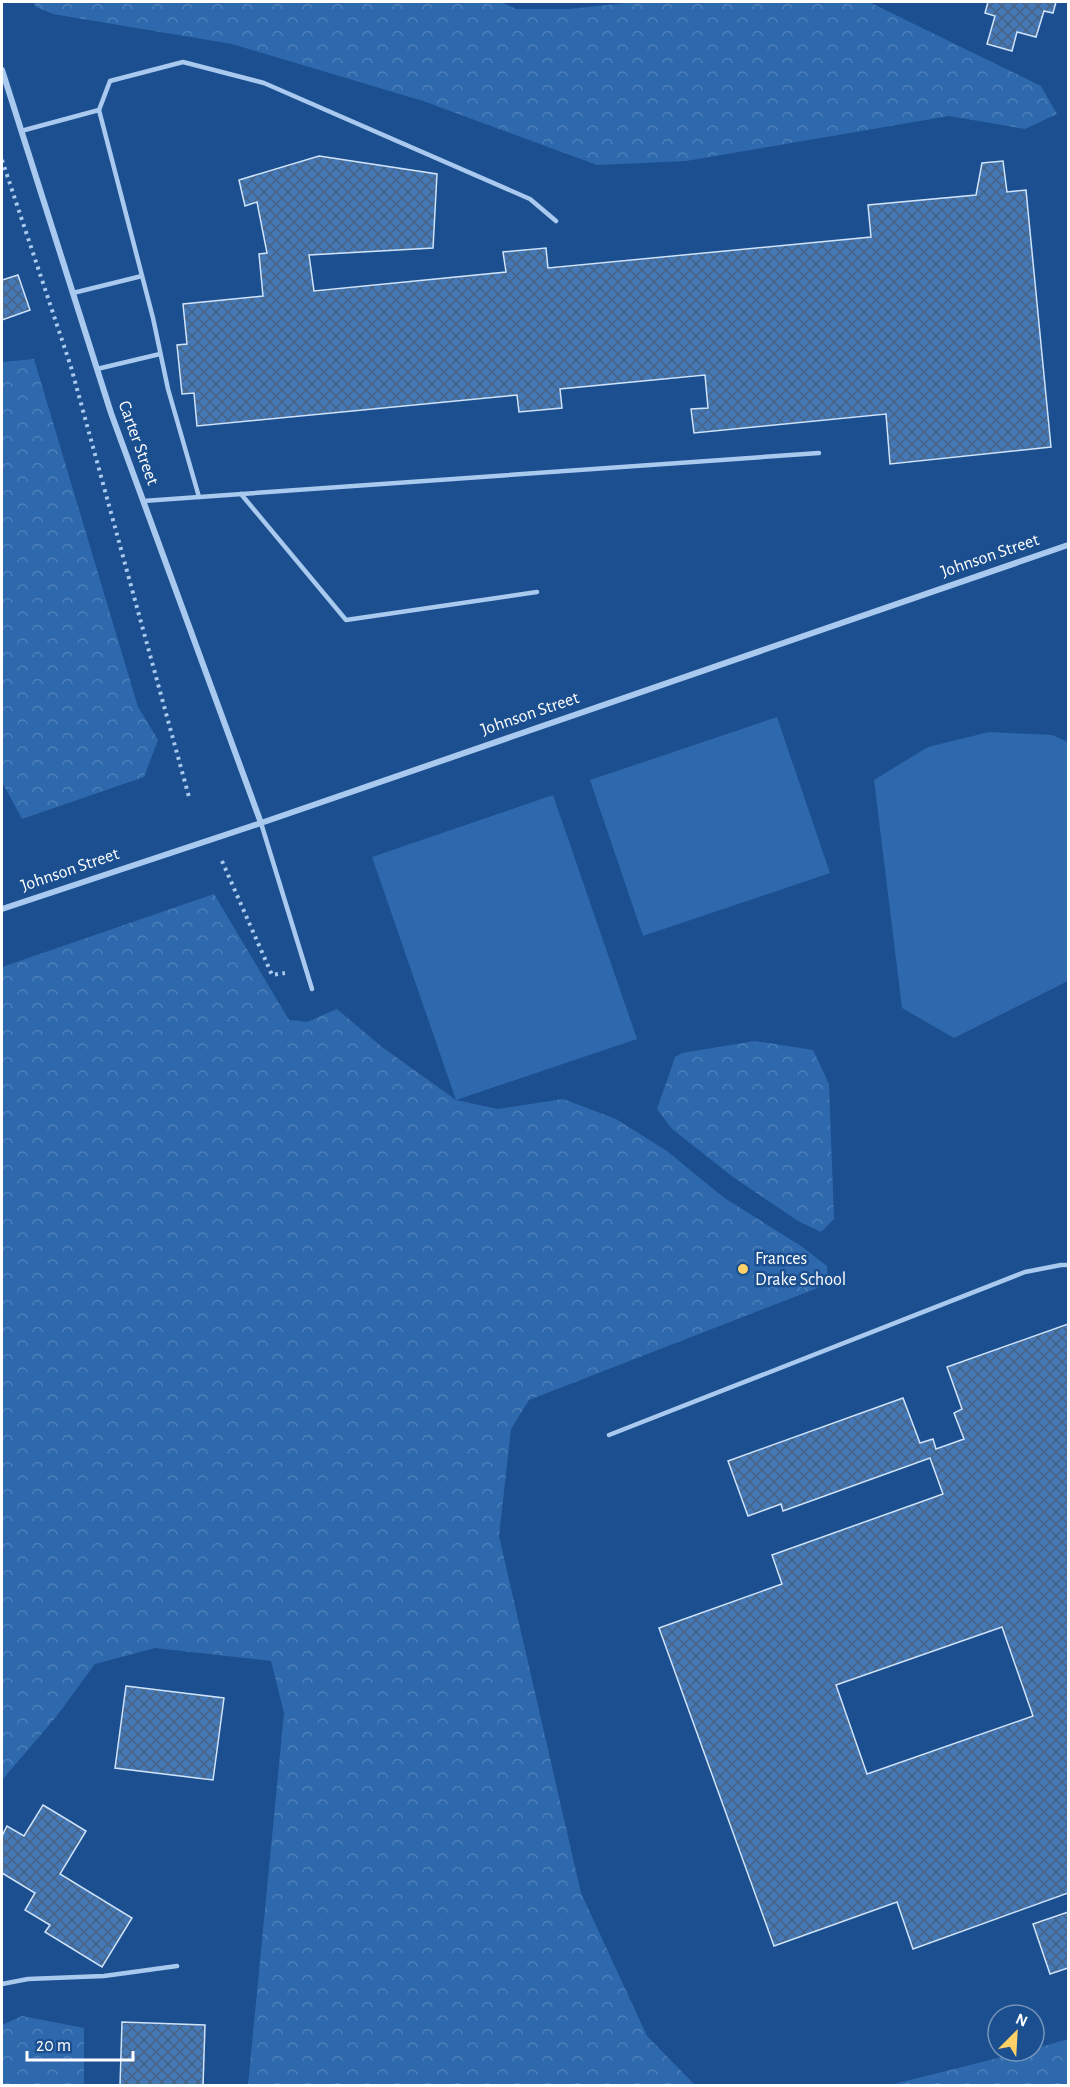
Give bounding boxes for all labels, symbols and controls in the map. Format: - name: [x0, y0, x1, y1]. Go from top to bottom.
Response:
- street label: Carter Street: [114, 398, 162, 488]
- street label: Johnson Street: [939, 531, 1042, 581]
- street label: Johnson Street: [479, 689, 582, 739]
- street label: Johnson Street: [19, 845, 122, 895]
- place label: Frances Drake School: [755, 1250, 846, 1289]
- marker: Frances Drake School: [736, 1262, 750, 1276]
- north arrow: [986, 2003, 1046, 2063]
- text: N: [1013, 2011, 1030, 2030]
- scale bar: [27, 2024, 134, 2062]
- text: 20 m: [36, 2037, 71, 2055]

